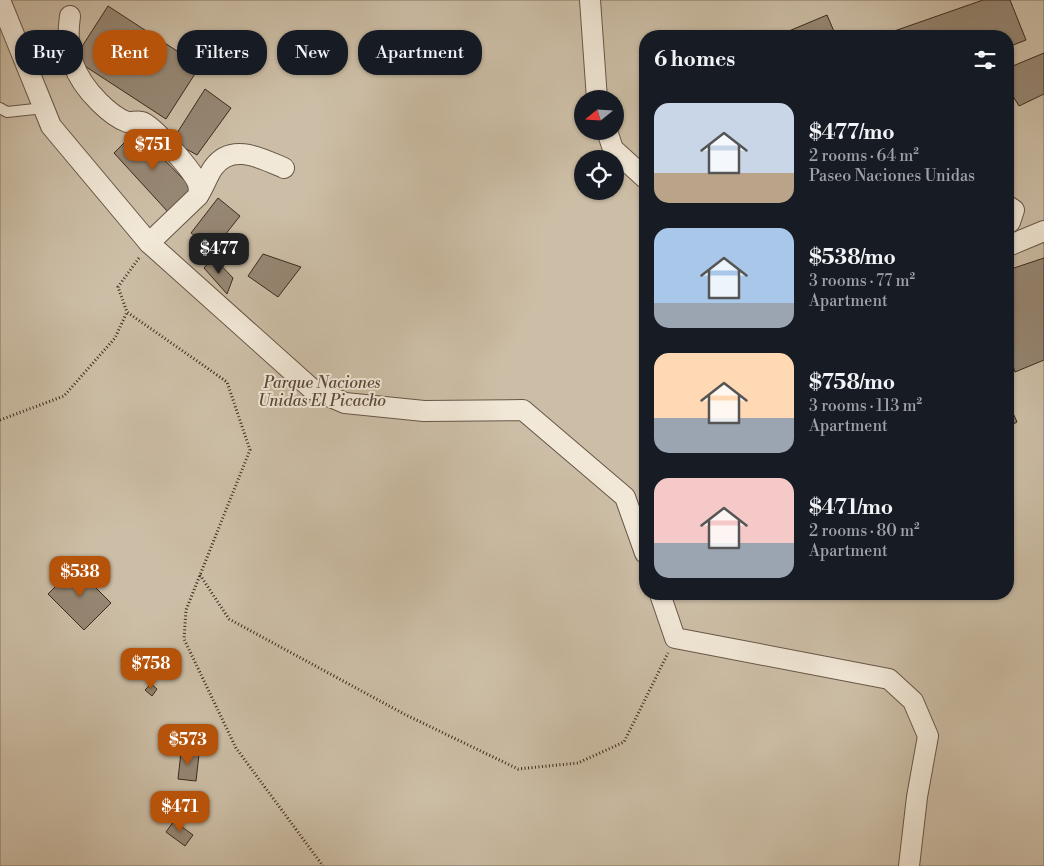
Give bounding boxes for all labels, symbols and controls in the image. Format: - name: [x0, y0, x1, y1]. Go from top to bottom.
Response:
- chip: Buy: [15, 30, 83, 75]
- chip: Rent: [93, 30, 167, 75]
- chip: Filters: [177, 30, 267, 75]
- chip: New: [277, 30, 348, 75]
- chip: Apartment: [358, 30, 482, 75]
- icon: filters: [971, 46, 999, 74]
- text: 6 homes: [654, 47, 735, 73]
- north arrow: [574, 90, 624, 140]
- map controls: [574, 90, 624, 200]
- text: $477/mo: [809, 120, 895, 146]
- icon: home: [694, 123, 754, 183]
- pin: $751: [123, 128, 183, 171]
- text: $751: [135, 135, 171, 155]
- text: 2 rooms · 64 m²: [809, 146, 919, 166]
- button: locate: [574, 150, 624, 200]
- text: Paseo Naciones Unidas: [809, 166, 975, 186]
- pin: $477: [189, 232, 249, 275]
- text: $477: [200, 239, 238, 259]
- text: $538/mo: [809, 245, 896, 271]
- icon: home: [694, 248, 754, 308]
- text: 3 rooms · 77 m²: [809, 271, 915, 291]
- text: Apartment: [809, 291, 888, 311]
- text: $758/mo: [809, 370, 895, 396]
- park label: Parque Naciones Unidas El Picacho: [258, 373, 386, 411]
- icon: home: [694, 373, 754, 433]
- text: 3 rooms · 113 m²: [809, 396, 922, 416]
- text: Apartment: [809, 416, 888, 436]
- text: $471/mo: [809, 495, 893, 521]
- icon: home: [694, 498, 754, 558]
- text: 2 rooms · 80 m²: [809, 521, 920, 541]
- text: Apartment: [809, 541, 888, 561]
- pin: $538: [50, 556, 110, 598]
- text: $538: [60, 562, 100, 582]
- pin: $758: [121, 648, 181, 690]
- text: $758: [132, 654, 170, 674]
- pin: $573: [158, 724, 218, 766]
- text: $573: [169, 730, 207, 750]
- pin: $471: [150, 790, 210, 833]
- text: $471: [161, 797, 199, 817]

